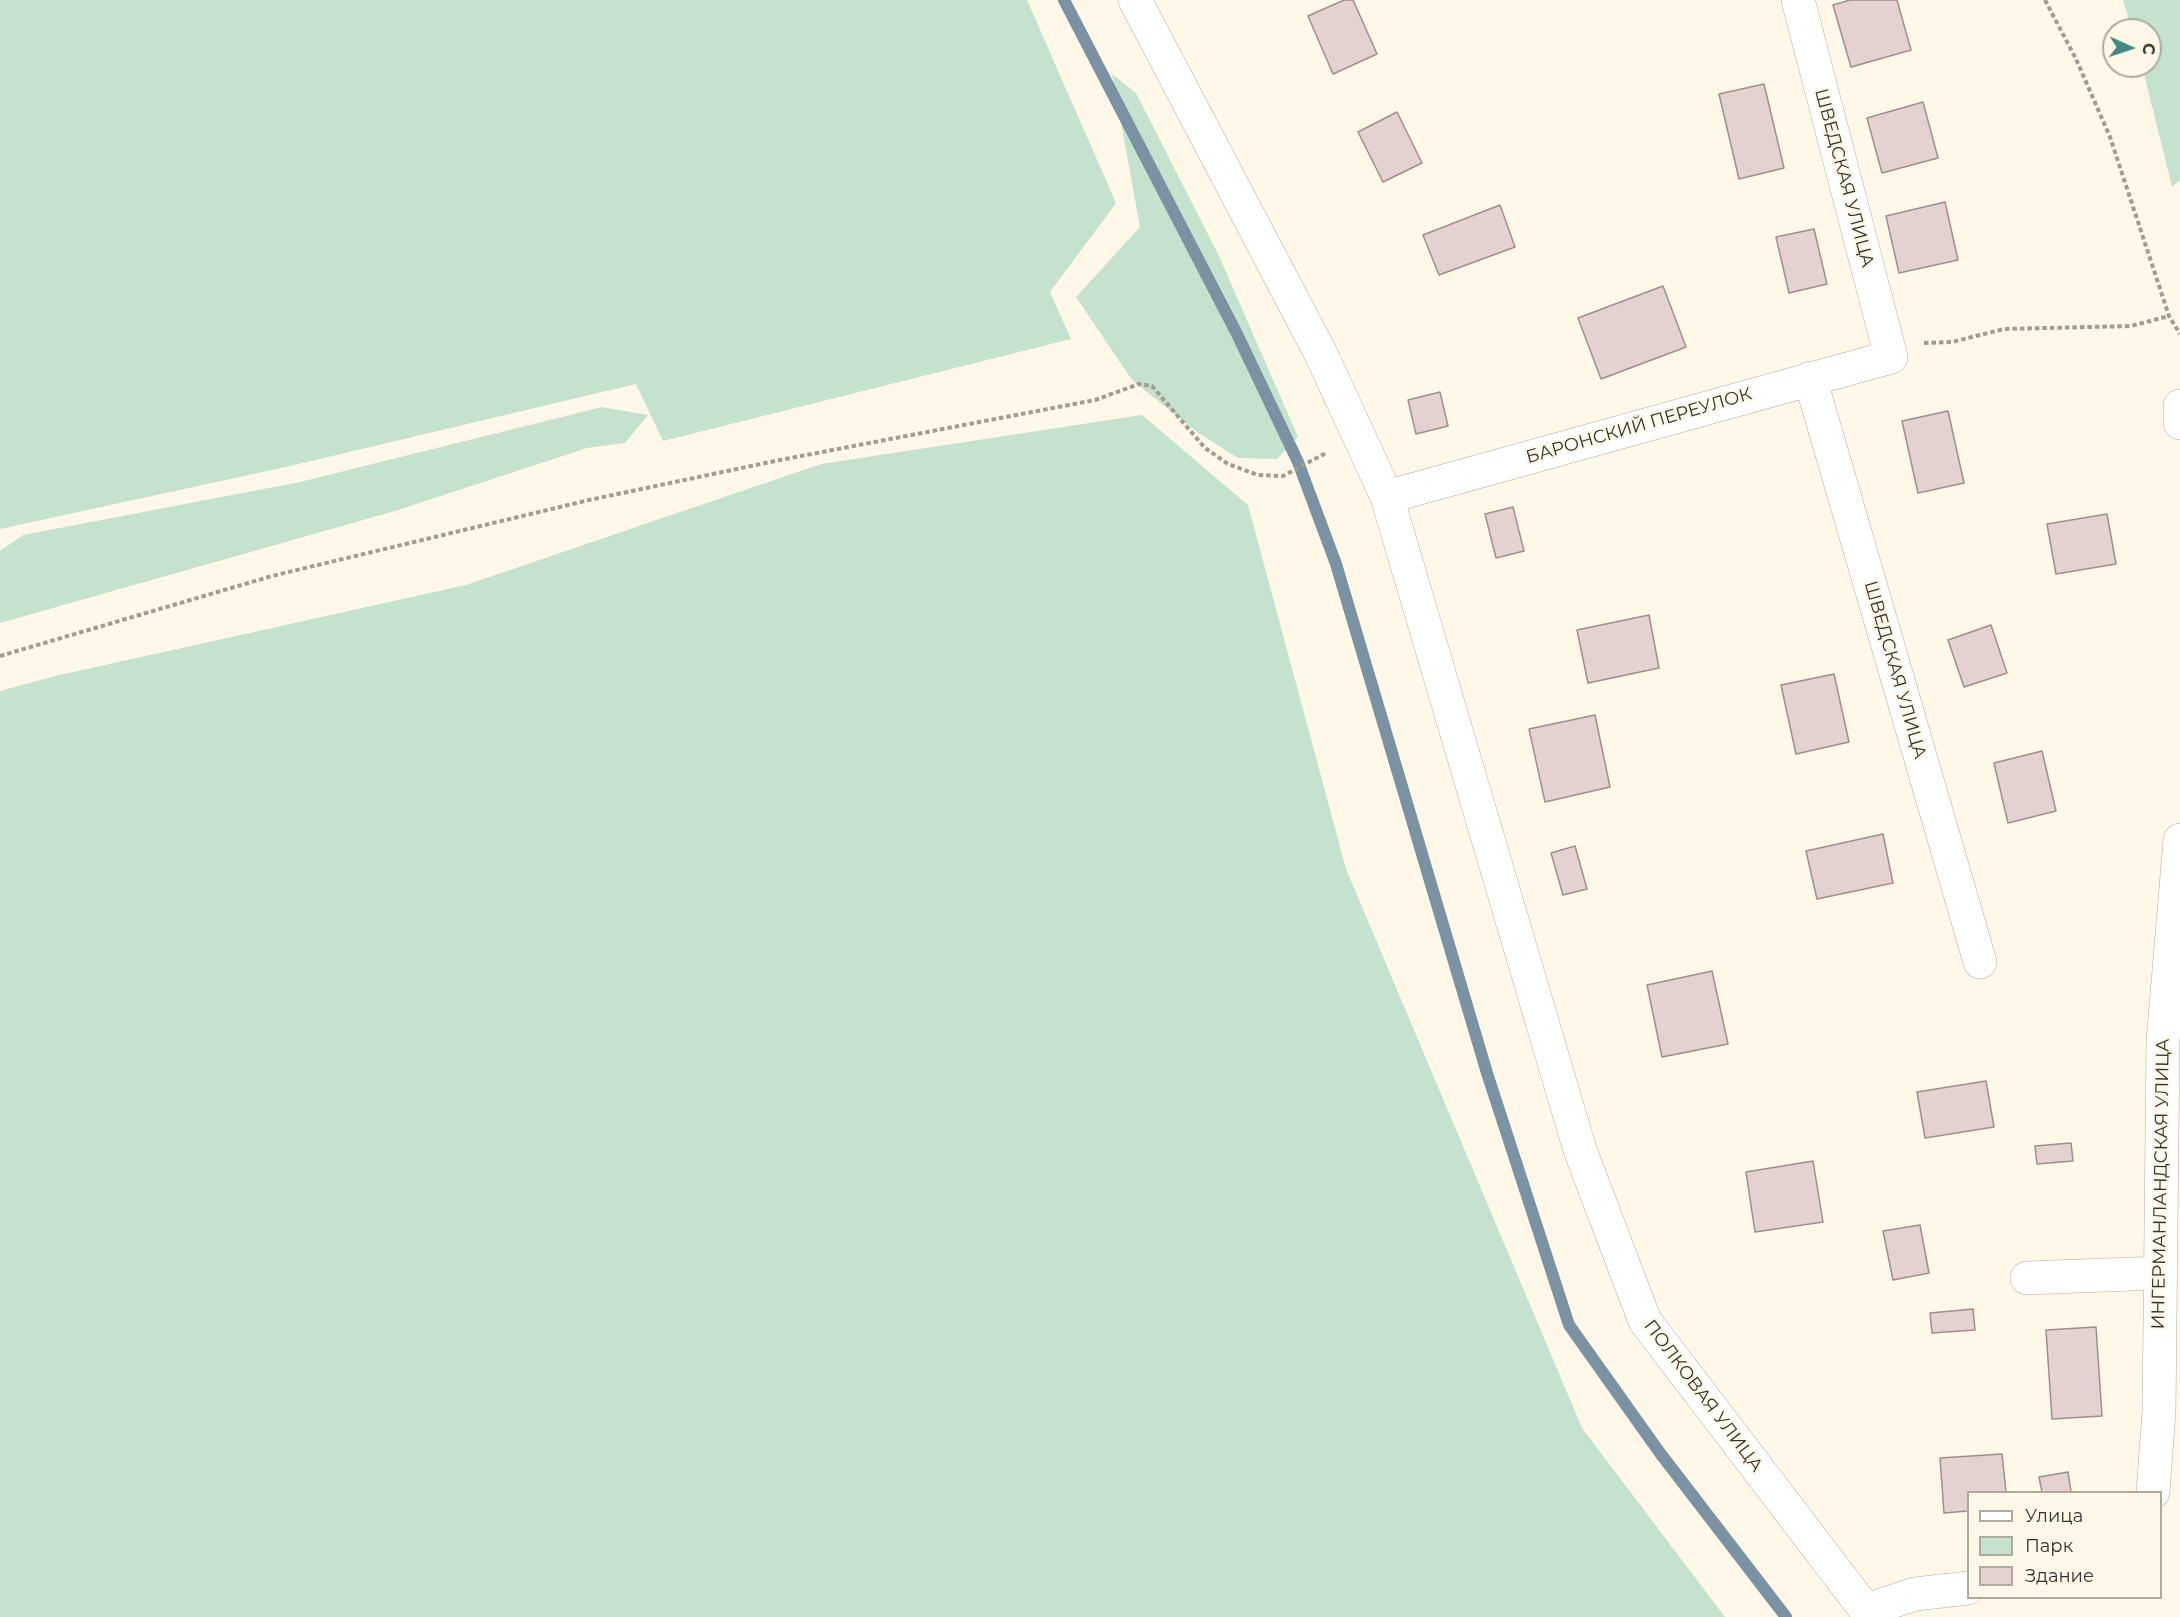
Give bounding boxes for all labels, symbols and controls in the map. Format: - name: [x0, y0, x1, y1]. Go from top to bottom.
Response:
- north arrow: [2102, 18, 2162, 78]
- text: С: [2139, 43, 2158, 55]
- street label: ШВЕДСКАЯ УЛИЦА: [1810, 86, 1878, 270]
- street label: БАРОНСКИЙ ПЕРЕУЛОК: [1524, 383, 1754, 469]
- street label: ШВЕДСКАЯ УЛИЦА: [1859, 579, 1931, 761]
- street label: ИНГЕРМАНЛАНДСКАЯ УЛИЦА: [2148, 1038, 2174, 1330]
- street label: ПОЛКОВАЯ УЛИЦА: [1639, 1316, 1767, 1476]
- legend: [1967, 1491, 2162, 1599]
- text: Улица: [2025, 1505, 2083, 1527]
- text: Парк: [2025, 1535, 2073, 1557]
- text: Здание: [2025, 1565, 2094, 1587]

